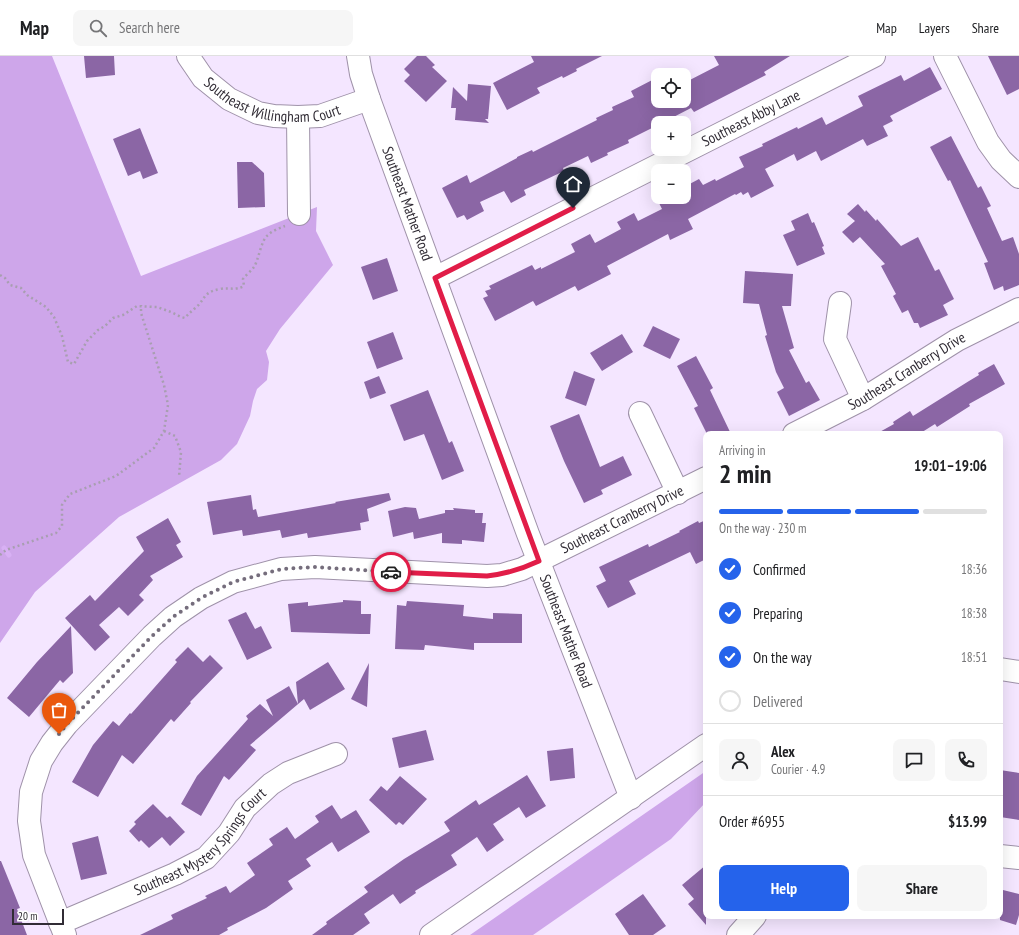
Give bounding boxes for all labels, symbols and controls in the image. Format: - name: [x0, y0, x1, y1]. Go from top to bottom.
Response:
- search box: [73, 10, 353, 46]
- text: Map: [20, 16, 49, 40]
- icon: search: [87, 17, 109, 39]
- text: Search here: [119, 18, 180, 37]
- text: Map: [876, 19, 897, 37]
- text: Layers: [919, 19, 950, 37]
- text: Share: [972, 19, 999, 37]
- map controls: [651, 68, 691, 204]
- button: locate: [651, 68, 691, 108]
- street label: Southeast Willingham Court: [200, 73, 343, 126]
- street label: Southeast Abby Lane: [698, 85, 803, 151]
- button: +: [651, 116, 691, 156]
- street label: Southeast Mather Road: [378, 144, 437, 263]
- button: −: [651, 164, 691, 204]
- pin: [556, 167, 590, 208]
- icon: home: [562, 173, 584, 195]
- street label: Southeast Cranberry Drive: [844, 327, 968, 414]
- text: Arriving in: [719, 442, 766, 459]
- text: 19:01–19:06: [914, 456, 987, 475]
- text: 2 min: [719, 457, 772, 490]
- street label: Southeast Cranberry Drive: [557, 481, 687, 557]
- text: On the way · 230 m: [719, 520, 806, 537]
- courier: [371, 552, 411, 592]
- icon: check: [719, 558, 741, 580]
- text: Confirmed: [753, 560, 806, 579]
- icon: car: [380, 561, 402, 583]
- text: 18:36: [961, 561, 987, 578]
- street label: Southeast Mather Road: [536, 572, 597, 691]
- icon: check: [719, 602, 741, 624]
- text: Preparing: [753, 604, 803, 623]
- text: 18:38: [961, 605, 987, 622]
- icon: check: [719, 646, 741, 668]
- text: On the way: [753, 648, 812, 667]
- text: 18:51: [961, 649, 987, 666]
- text: Delivered: [753, 692, 803, 711]
- pin: [42, 693, 76, 734]
- icon: bag: [48, 699, 70, 721]
- button: person: [719, 739, 761, 781]
- button: chat: [893, 739, 935, 781]
- button: phone: [945, 739, 987, 781]
- text: Alex: [771, 742, 795, 761]
- text: Courier · 4.9: [771, 761, 825, 778]
- street label: Southeast Mystery Springs Court: [131, 784, 270, 899]
- text: Order #6955: [719, 812, 785, 831]
- text: $13.99: [948, 812, 987, 831]
- button: Help: [719, 865, 849, 911]
- button: Share: [857, 865, 987, 911]
- scale bar: [12, 907, 64, 926]
- text: 20 m: [18, 909, 37, 923]

